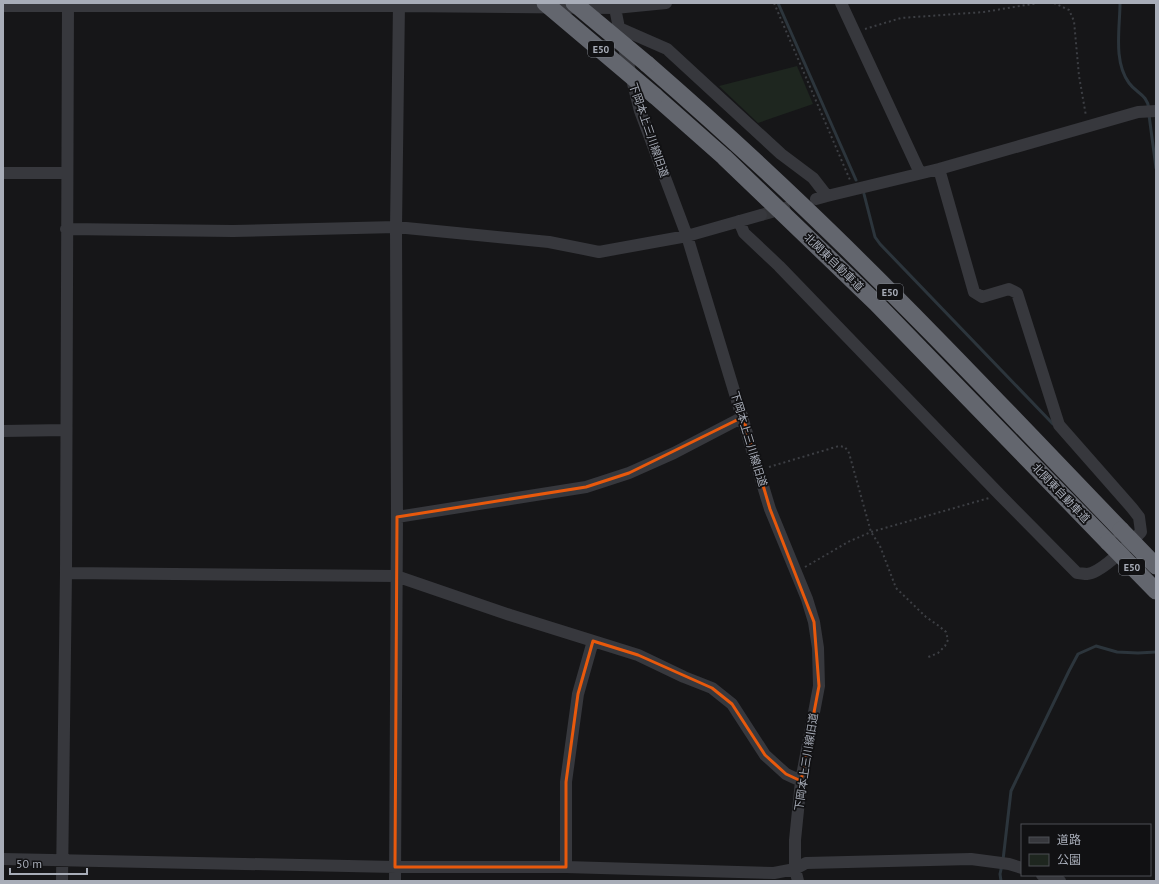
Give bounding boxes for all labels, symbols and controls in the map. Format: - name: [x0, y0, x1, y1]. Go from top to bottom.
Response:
- road number: E50: [588, 41, 614, 57]
- street label: 下岡本上三川線旧道: [626, 81, 672, 179]
- street label: 北関東自動車道: [801, 230, 867, 294]
- road number: E50: [877, 284, 903, 300]
- street label: 下岡本上三川線旧道: [728, 390, 770, 488]
- street label: 北関東自動車道: [1029, 460, 1093, 526]
- road number: E50: [1119, 559, 1145, 575]
- street label: 下岡本上三川線旧道: [791, 712, 821, 812]
- legend: [1021, 824, 1151, 876]
- text: 道路: [1057, 832, 1081, 847]
- scale bar: [10, 850, 87, 876]
- text: 公園: [1057, 852, 1081, 867]
- text: 50 m: [16, 856, 42, 871]

